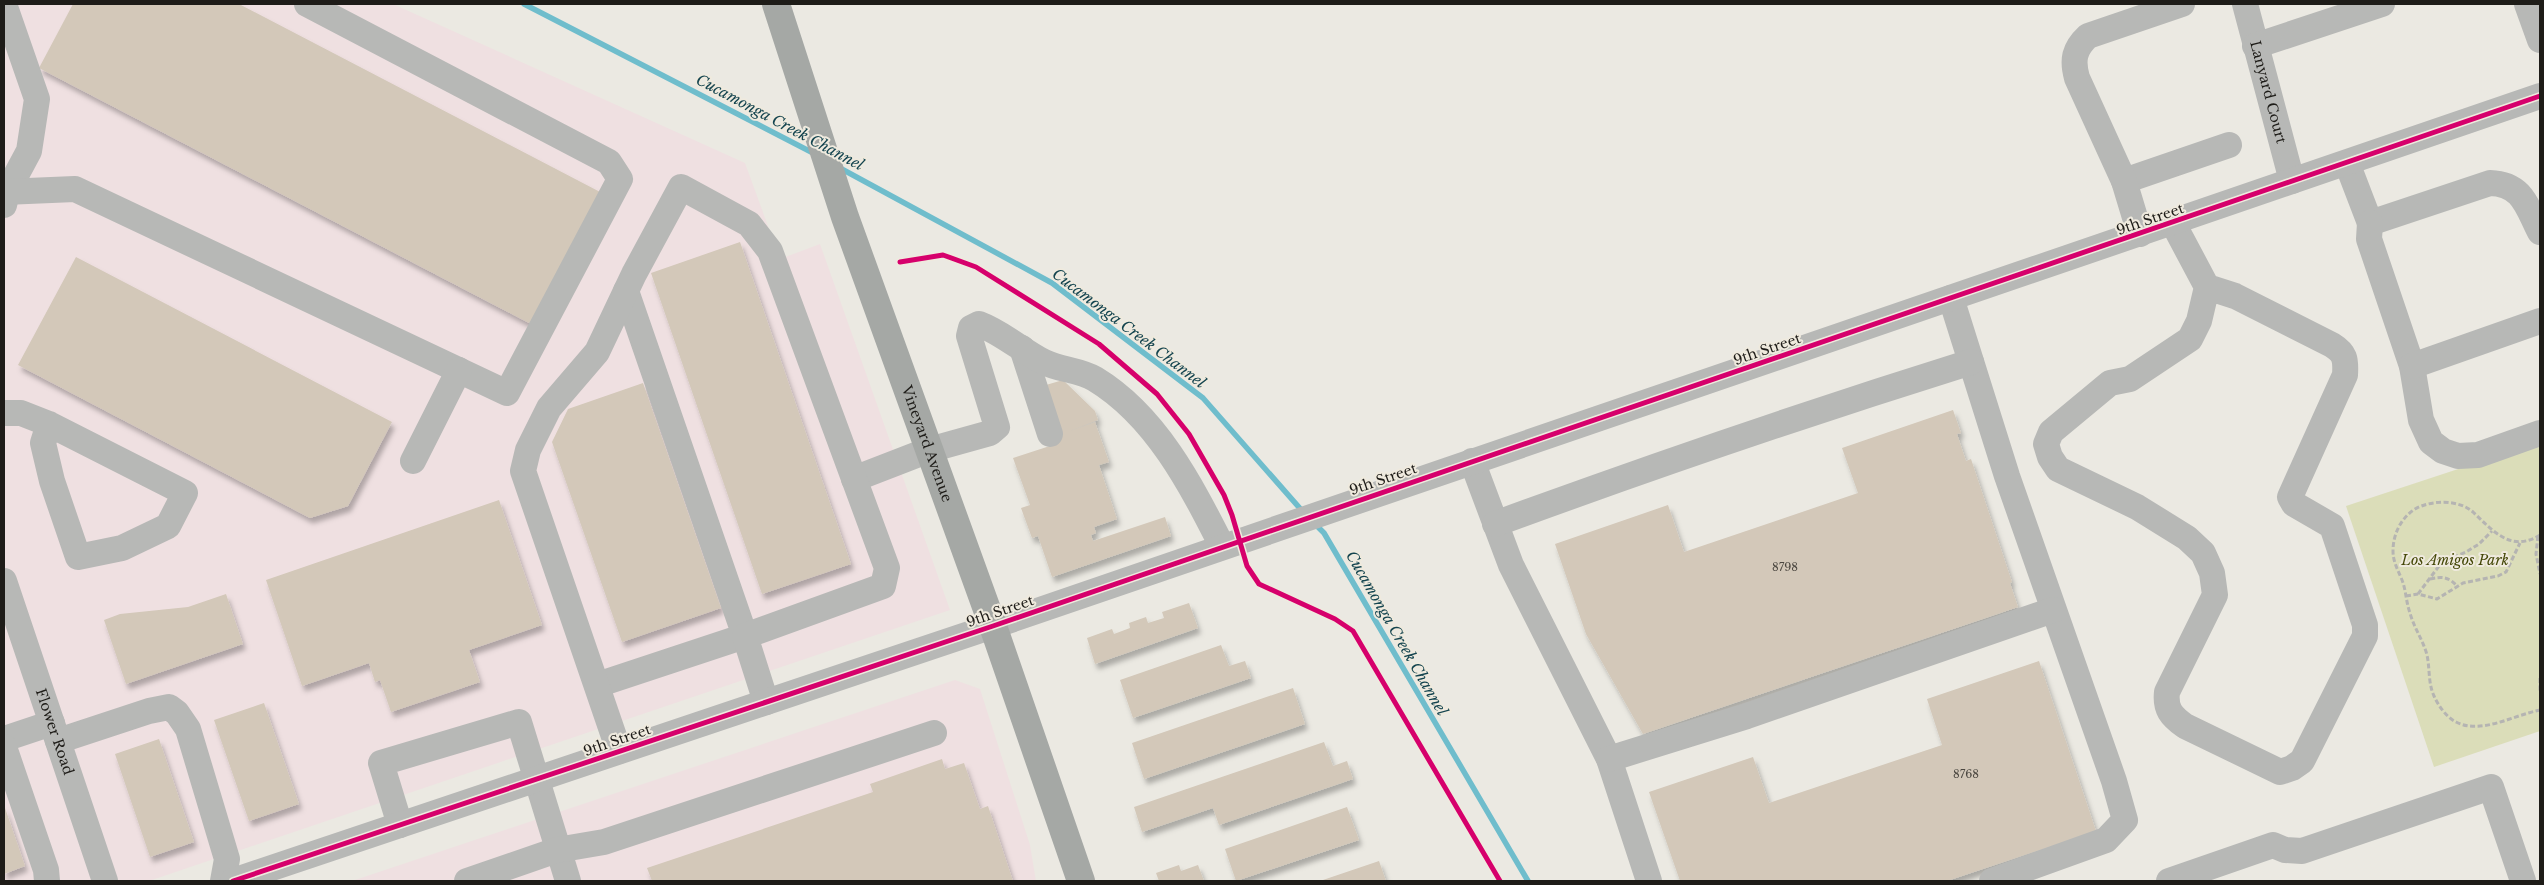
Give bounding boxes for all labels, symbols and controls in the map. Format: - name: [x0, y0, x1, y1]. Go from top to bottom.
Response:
- street label: Lanyard Court: [2246, 39, 2291, 146]
- water label: Cucamonga Creek Channel: [693, 70, 867, 174]
- street label: 9th Street: [2114, 199, 2187, 239]
- water label: Cucamonga Creek Channel: [1049, 264, 1210, 392]
- street label: 9th Street: [1731, 329, 1804, 369]
- street label: Vineyard Avenue: [897, 382, 956, 504]
- street label: 9th Street: [1347, 459, 1420, 499]
- water label: Cucamonga Creek Channel: [1342, 547, 1452, 719]
- park label: Los Amigos Park: [2400, 551, 2509, 569]
- house number: 8798: [1772, 560, 1798, 574]
- street label: 9th Street: [964, 591, 1037, 631]
- street label: Flower Road: [32, 686, 78, 778]
- street label: 9th Street: [581, 720, 654, 760]
- house number: 8768: [1953, 767, 1979, 781]

